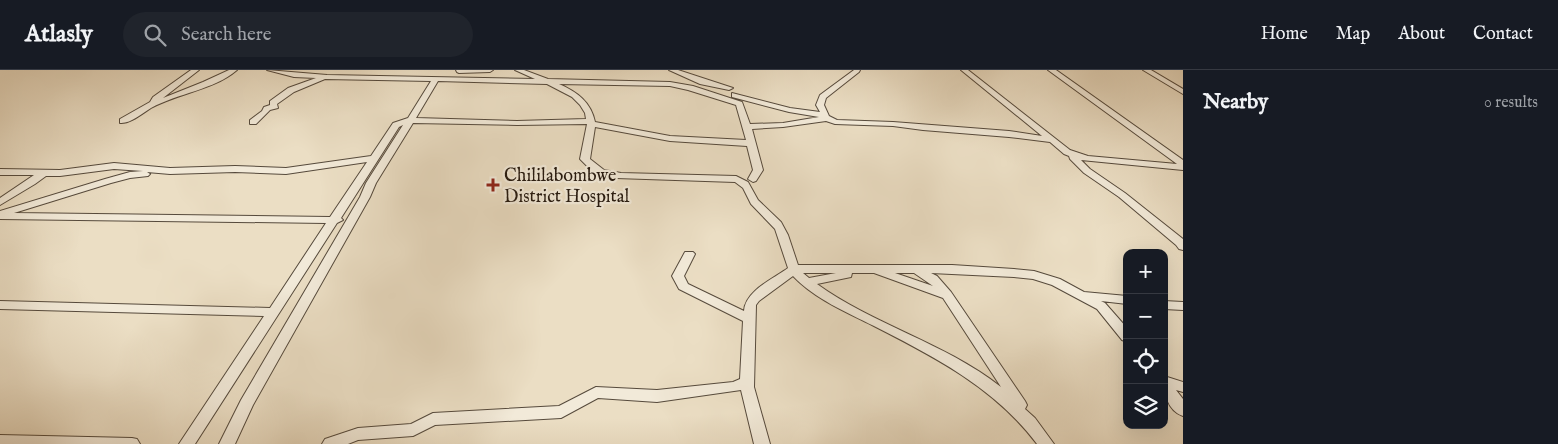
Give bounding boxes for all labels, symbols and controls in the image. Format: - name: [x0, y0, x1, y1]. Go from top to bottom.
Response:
- search box: [123, 12, 473, 57]
- text: Atlasly: [25, 19, 93, 50]
- icon: search: [141, 21, 169, 49]
- text: Search here: [181, 23, 271, 47]
- text: Home: [1261, 23, 1308, 46]
- text: Map: [1336, 23, 1370, 46]
- text: About: [1398, 23, 1445, 46]
- text: Contact: [1473, 23, 1533, 46]
- text: Nearby: [1203, 89, 1268, 116]
- text: 0 results: [1484, 93, 1538, 113]
- place label: Chililabombwe District Hospital: [504, 165, 630, 209]
- marker: Chililabombwe District Hospital: [486, 178, 500, 192]
- map controls: [1123, 249, 1168, 429]
- button: +: [1123, 249, 1168, 294]
- button: −: [1123, 294, 1168, 339]
- button: locate: [1123, 339, 1168, 384]
- button: layers: [1123, 384, 1168, 429]

